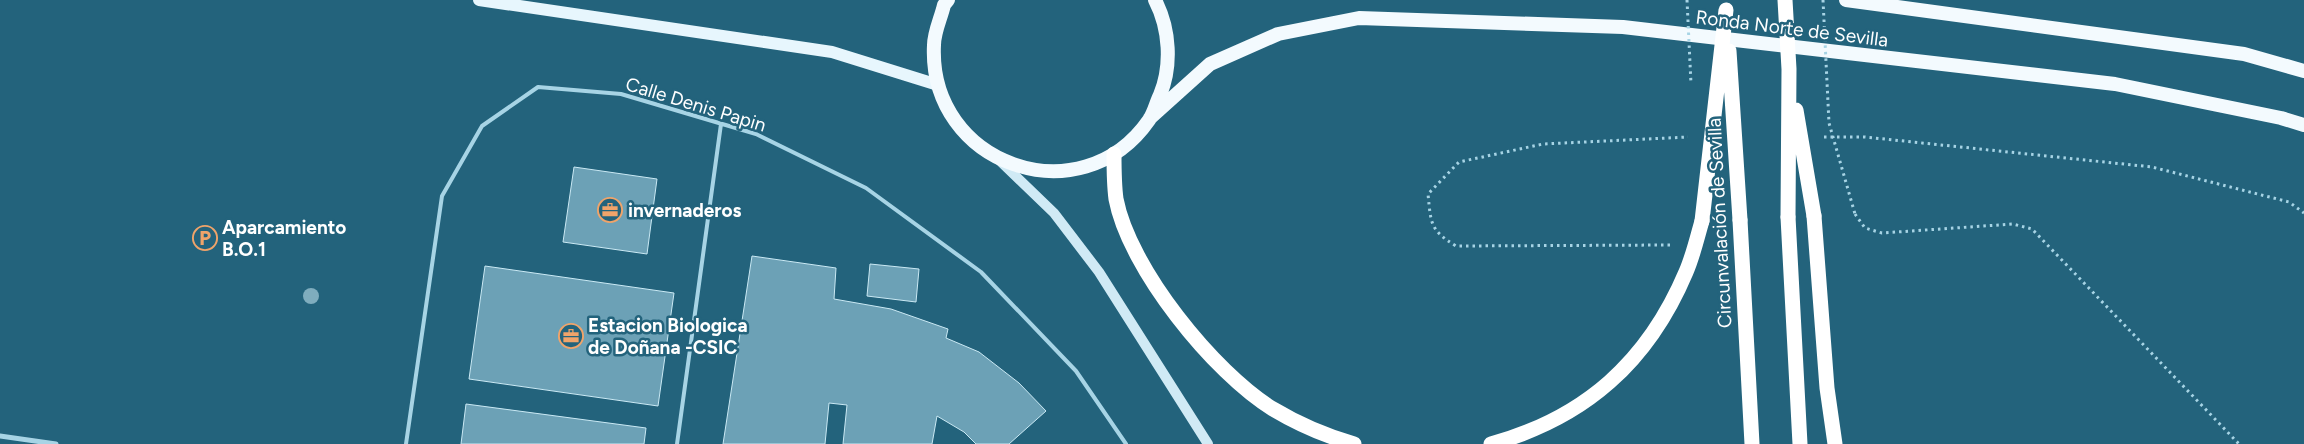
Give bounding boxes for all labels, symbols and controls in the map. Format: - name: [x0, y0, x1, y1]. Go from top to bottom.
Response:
- street label: Ronda Norte de Sevilla: [1694, 5, 1889, 52]
- street label: Calle Denis Papin: [623, 72, 769, 137]
- street label: Circunvalación de Sevilla: [1703, 117, 1736, 329]
- office icon: invernaderos: [597, 197, 623, 223]
- place label: invernaderos: [628, 199, 741, 222]
- place label: Aparcamiento B.O.1: [222, 216, 346, 261]
- parking icon: Aparcamiento B.O.1: [192, 225, 218, 251]
- place label: Estacion Biologica de Doñana -CSIC: [588, 314, 748, 359]
- office icon: Estacion Biologica de Doñana -CSIC: [558, 323, 584, 349]

